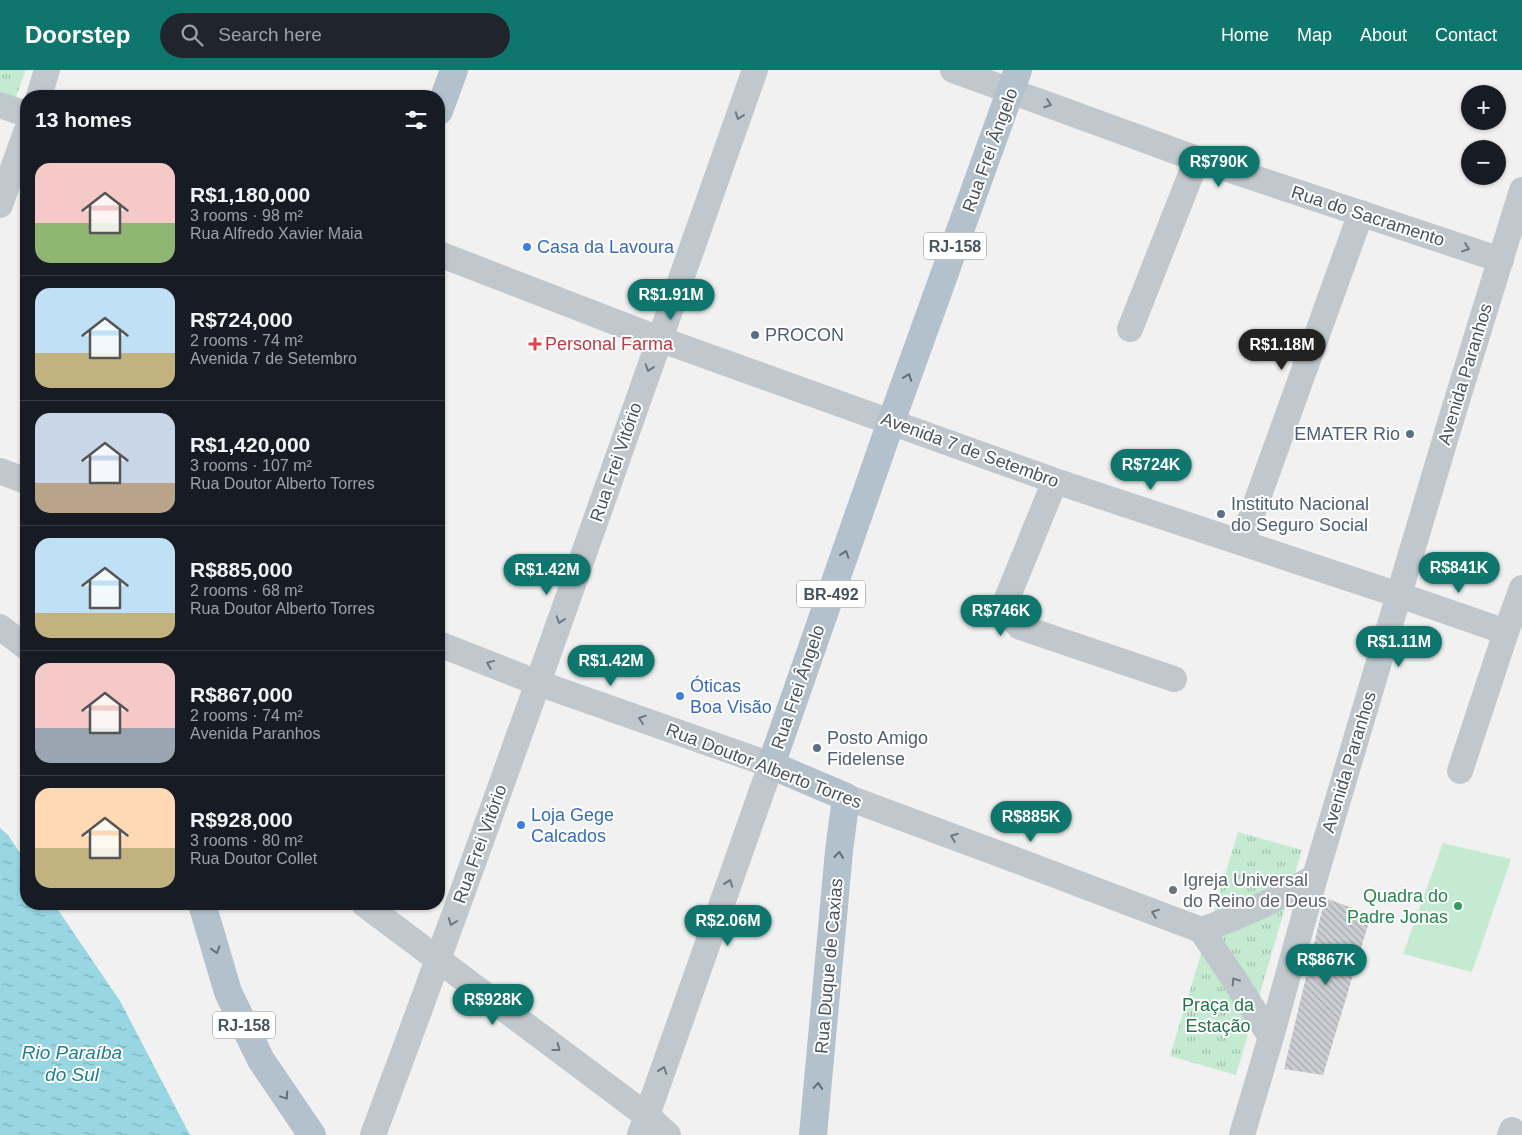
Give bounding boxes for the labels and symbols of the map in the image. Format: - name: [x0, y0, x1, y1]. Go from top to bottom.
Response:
- street label: Rua Frei Ângelo: [958, 85, 1022, 215]
- one-way arrow: [1043, 98, 1052, 108]
- one-way arrow: [734, 111, 744, 120]
- pin: R$790K: [1178, 146, 1260, 188]
- street label: Rua do Sacramento: [1289, 182, 1447, 250]
- road number: RJ-158: [924, 232, 986, 260]
- place label: Casa da Lavoura: [537, 237, 675, 257]
- marker: Casa da Lavoura: [521, 241, 533, 253]
- one-way arrow: [1462, 243, 1470, 253]
- pin: R$1.91M: [625, 278, 717, 321]
- street label: Avenida Paranhos: [1434, 301, 1496, 447]
- place label: PROCON: [765, 325, 844, 345]
- pin: R$1.18M: [1236, 328, 1328, 371]
- marker: PROCON: [749, 329, 761, 341]
- place label: Personal Farma: [545, 334, 674, 354]
- marker: Personal Farma: [529, 338, 541, 350]
- one-way arrow: [645, 363, 655, 372]
- one-way arrow: [902, 373, 912, 381]
- street label: Rua Frei Vitório: [586, 400, 646, 524]
- street label: Avenida 7 de Setembro: [878, 408, 1062, 492]
- place label: EMATER Rio: [1294, 424, 1400, 444]
- marker: EMATER Rio: [1404, 428, 1416, 440]
- pin: R$724K: [1110, 448, 1192, 491]
- place label: Instituto Nacional do Seguro Social: [1231, 494, 1369, 535]
- marker: Instituto Nacional do Seguro Social: [1215, 508, 1227, 520]
- one-way arrow: [839, 550, 849, 558]
- pin: R$841K: [1418, 552, 1500, 594]
- pin: R$1.42M: [501, 554, 593, 596]
- road number: BR-492: [797, 580, 865, 608]
- pin: R$746K: [960, 594, 1042, 637]
- one-way arrow: [556, 616, 566, 624]
- street label: Rua Frei Ângelo: [767, 622, 829, 752]
- pin: R$1.11M: [1353, 626, 1445, 668]
- pin: R$1.42M: [565, 644, 657, 687]
- one-way arrow: [486, 659, 495, 670]
- place label: Óticas Boa Visão: [690, 675, 772, 717]
- street label: Avenida Paranhos: [1318, 689, 1380, 835]
- marker: Óticas Boa Visão: [674, 690, 686, 702]
- one-way arrow: [639, 715, 647, 725]
- street label: Rua Doutor Alberto Torres: [663, 719, 865, 813]
- place label: Posto Amigo Fidelense: [827, 728, 928, 769]
- marker: Posto Amigo Fidelense: [811, 742, 823, 754]
- street label: Rua Frei Vitório: [449, 782, 511, 906]
- pin: R$885K: [990, 800, 1072, 843]
- place label: Loja Gege Calcados: [531, 805, 614, 846]
- marker: Loja Gege Calcados: [515, 819, 527, 831]
- one-way arrow: [950, 833, 959, 843]
- one-way arrow: [833, 851, 844, 859]
- place label: Igreja Universal do Reino de Deus: [1183, 870, 1327, 911]
- street label: Rua Duque de Caxias: [811, 877, 847, 1055]
- one-way arrow: [723, 880, 733, 888]
- marker: Igreja Universal do Reino de Deus: [1167, 884, 1179, 896]
- place label: Quadra do Padre Jonas: [1347, 886, 1448, 927]
- marker: Quadra do Padre Jonas: [1452, 900, 1464, 912]
- pin: R$2.06M: [682, 904, 774, 947]
- one-way arrow: [1152, 909, 1160, 919]
- one-way arrow: [448, 917, 458, 925]
- pin: R$867K: [1285, 944, 1367, 986]
- one-way arrow: [210, 946, 220, 954]
- one-way arrow: [1232, 978, 1242, 987]
- pin: R$928K: [452, 984, 534, 1026]
- park label: Praça da Estação: [1182, 995, 1255, 1036]
- road number: RJ-158: [213, 1012, 275, 1038]
- water label: Rio Paraíba do Sul: [22, 1042, 122, 1085]
- one-way arrow: [551, 1043, 560, 1051]
- one-way arrow: [657, 1066, 667, 1074]
- one-way arrow: [812, 1082, 823, 1090]
- one-way arrow: [279, 1091, 289, 1100]

